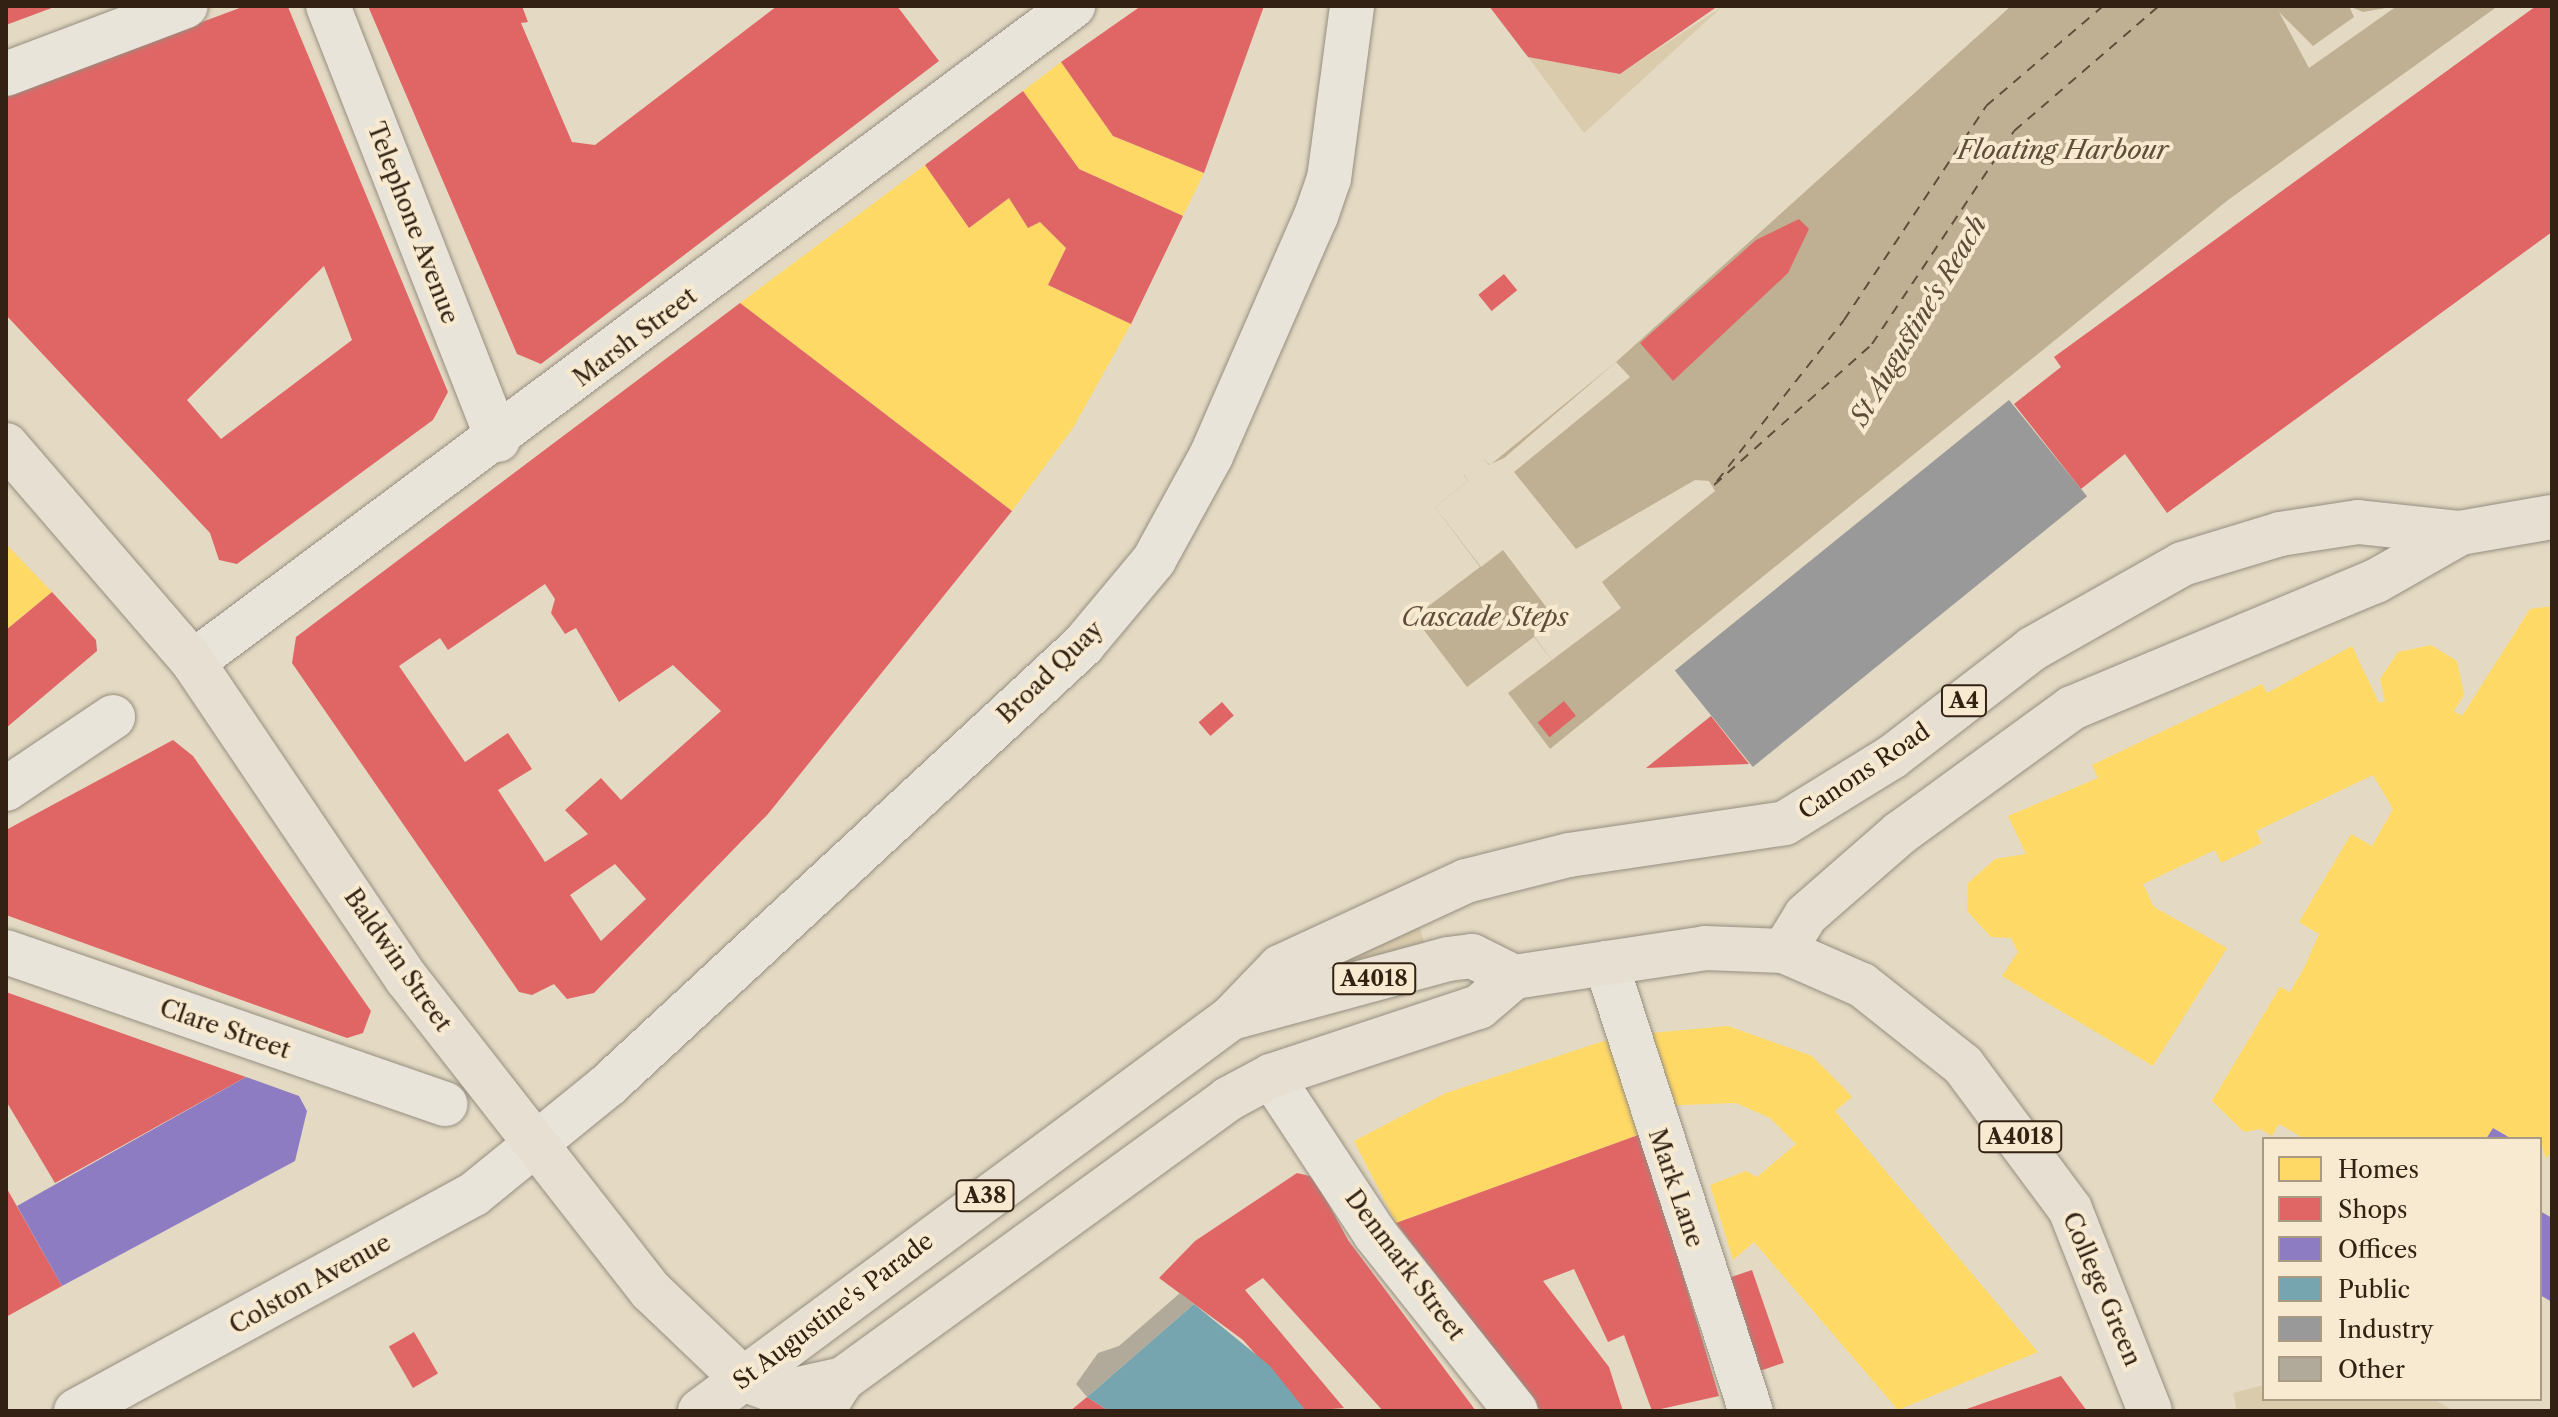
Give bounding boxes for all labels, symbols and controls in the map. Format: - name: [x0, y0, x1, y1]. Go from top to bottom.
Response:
- street label: Telephone Avenue: [361, 118, 465, 328]
- water label: Floating Harbour: [1957, 135, 2169, 167]
- water label: St Augustine's Reach: [1844, 211, 1994, 431]
- street label: Marsh Street: [568, 281, 702, 393]
- water label: Cascade Steps: [1401, 602, 1569, 634]
- street label: Broad Quay: [991, 615, 1109, 729]
- road number: A4: [1940, 683, 1988, 719]
- street label: Canons Road: [1793, 717, 1935, 825]
- street label: Baldwin Street: [338, 883, 458, 1037]
- road number: A4018: [1332, 961, 1416, 997]
- street label: Clare Street: [156, 993, 294, 1065]
- road number: A4018: [1978, 1119, 2062, 1155]
- street label: Mark Lane: [1642, 1125, 1710, 1251]
- legend: [2262, 1137, 2542, 1401]
- text: Homes: [2338, 1155, 2419, 1184]
- road number: A38: [955, 1178, 1015, 1214]
- street label: Denmark Street: [1339, 1184, 1471, 1346]
- text: Shops: [2338, 1195, 2407, 1224]
- street label: College Green: [2057, 1208, 2147, 1370]
- street label: St Augustine's Parade: [727, 1226, 939, 1396]
- street label: Colston Avenue: [224, 1228, 396, 1340]
- text: Offices: [2338, 1235, 2418, 1264]
- text: Public: [2338, 1275, 2410, 1304]
- text: Industry: [2338, 1315, 2434, 1344]
- text: Other: [2338, 1355, 2405, 1384]

